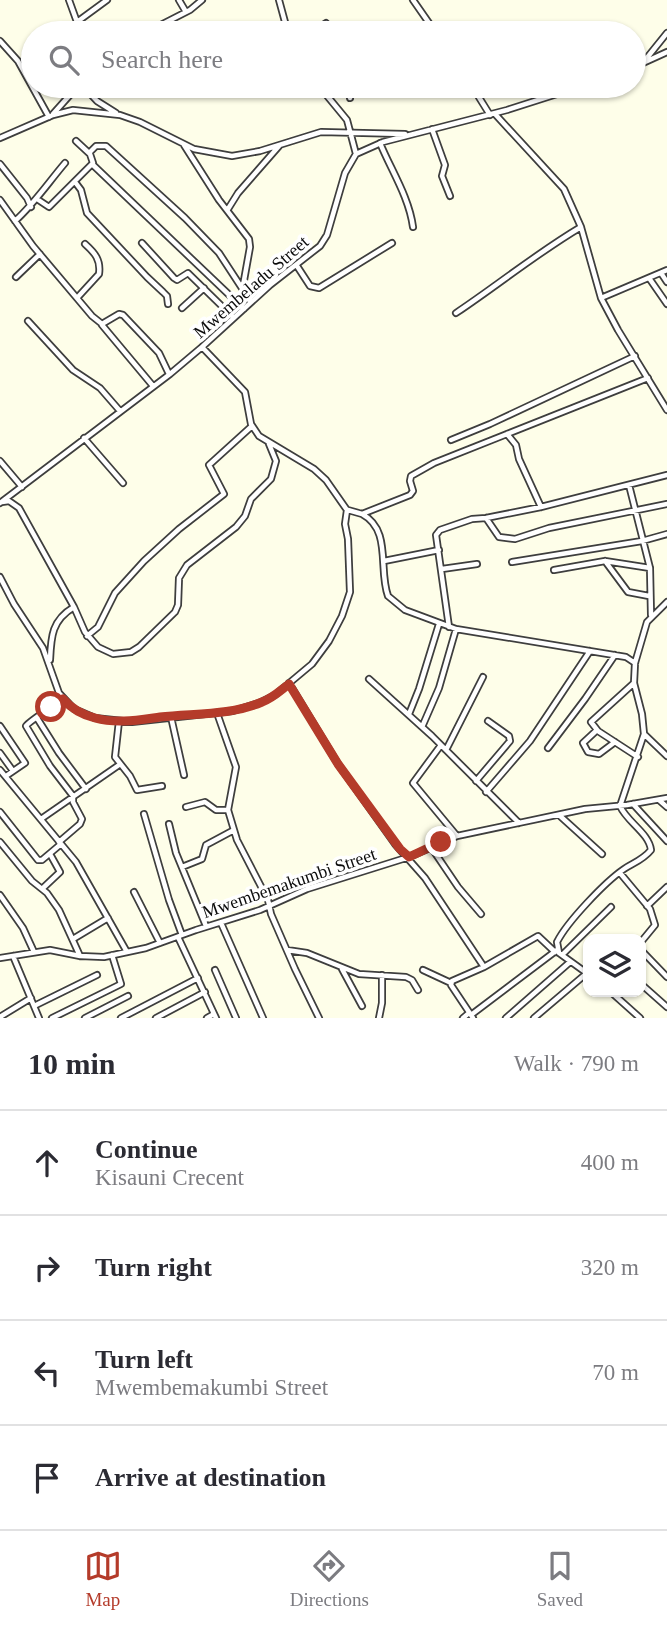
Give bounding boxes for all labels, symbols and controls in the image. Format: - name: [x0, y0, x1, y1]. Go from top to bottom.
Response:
- search box: [21, 21, 646, 98]
- icon: search: [45, 41, 83, 79]
- text: Search here: [101, 45, 223, 74]
- street label: Mwembeladu Street: [190, 232, 312, 342]
- route start: [35, 691, 66, 722]
- route end: [425, 826, 456, 857]
- street label: Mwembemakumbi Street: [199, 844, 379, 922]
- map controls: [583, 934, 646, 997]
- button: layers: [583, 934, 646, 997]
- text: 10 min: [28, 1047, 116, 1080]
- text: Walk · 790 m: [514, 1051, 639, 1076]
- text: Continue: [95, 1135, 198, 1164]
- icon: ahead: [28, 1144, 66, 1182]
- text: 400 m: [581, 1150, 639, 1175]
- text: Kisauni Crecent: [95, 1165, 244, 1190]
- icon: right: [28, 1249, 66, 1287]
- text: Turn right: [95, 1253, 212, 1282]
- text: 320 m: [581, 1255, 639, 1280]
- text: Turn left: [95, 1345, 193, 1374]
- icon: left: [28, 1354, 66, 1392]
- text: 70 m: [592, 1360, 639, 1385]
- text: Mwembemakumbi Street: [95, 1375, 328, 1400]
- icon: arrive: [28, 1459, 66, 1497]
- text: Arrive at destination: [95, 1463, 326, 1492]
- tab: Map: [84, 1547, 122, 1611]
- tab: Directions: [290, 1547, 369, 1611]
- tab: Saved: [537, 1547, 583, 1611]

